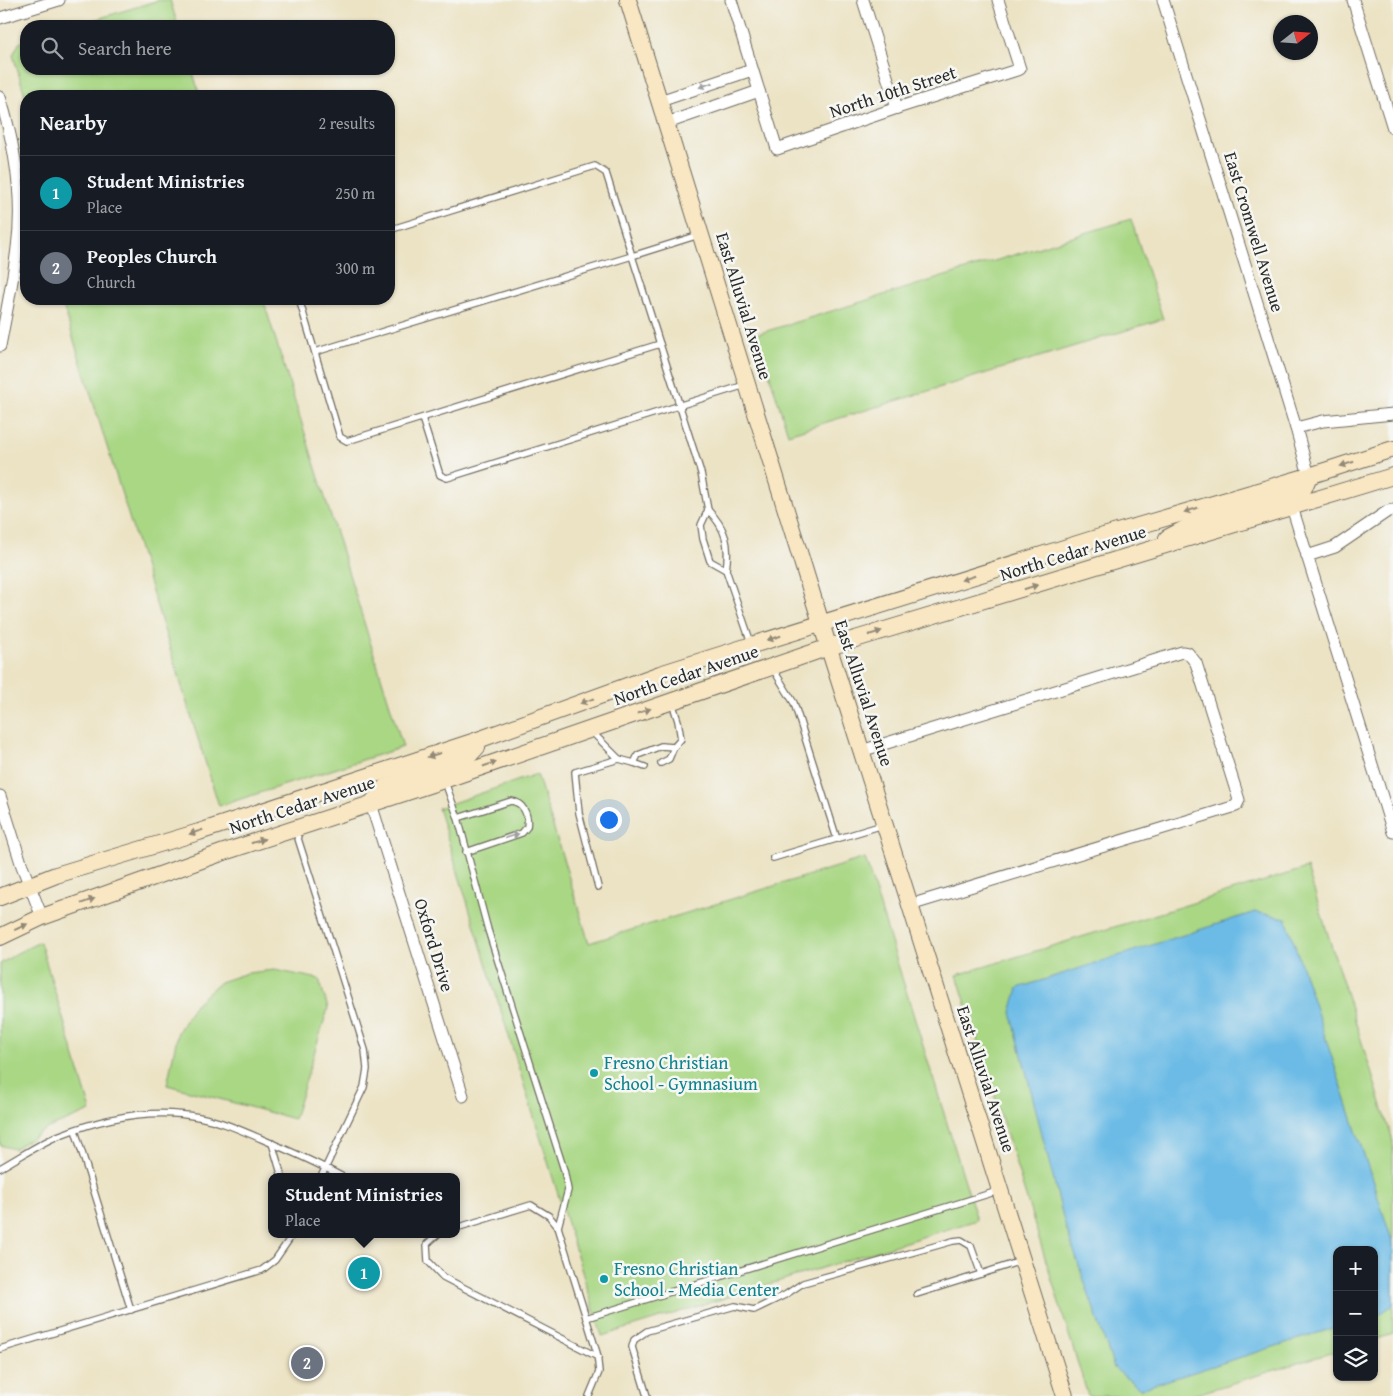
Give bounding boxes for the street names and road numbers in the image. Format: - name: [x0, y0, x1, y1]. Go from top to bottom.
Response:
- street label: North 10th Street: [826, 58, 960, 125]
- street label: East Cromwell Avenue: [1217, 148, 1292, 315]
- street label: East Alluvial Avenue: [709, 229, 780, 383]
- street label: North Cedar Avenue: [996, 517, 1149, 588]
- street label: East Alluvial Avenue: [828, 616, 901, 770]
- street label: North Cedar Avenue: [610, 637, 762, 712]
- street label: North Cedar Avenue: [225, 768, 378, 841]
- street label: Oxford Drive: [407, 895, 461, 995]
- street label: East Alluvial Avenue: [950, 1002, 1023, 1156]

